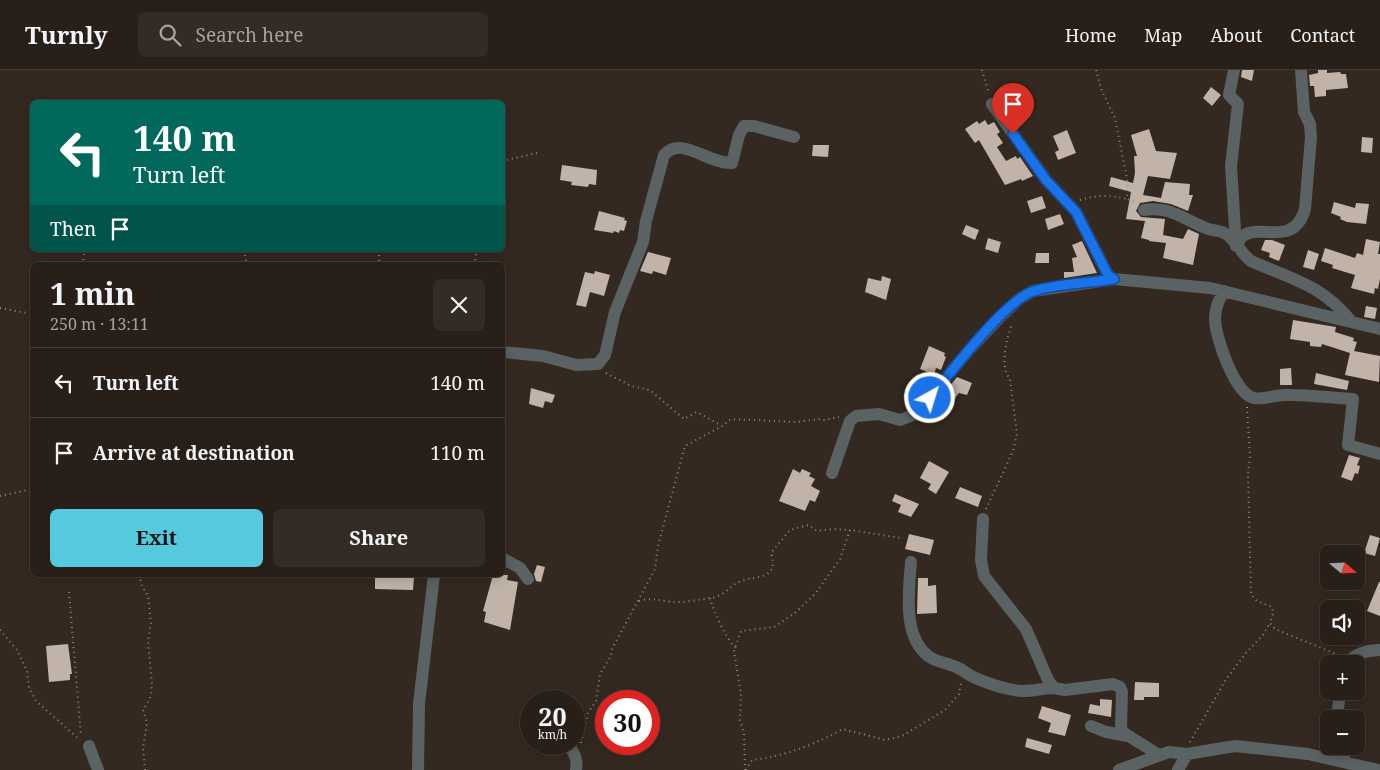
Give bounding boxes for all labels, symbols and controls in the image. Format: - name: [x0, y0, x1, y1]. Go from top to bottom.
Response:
- search box: [138, 12, 488, 57]
- text: Turnly: [25, 18, 108, 51]
- icon: search: [156, 21, 184, 49]
- text: Search here: [196, 22, 303, 48]
- text: Home: [1065, 23, 1116, 47]
- text: Map: [1144, 23, 1182, 47]
- text: About: [1210, 23, 1262, 47]
- text: Contact: [1290, 23, 1355, 47]
- pin: [992, 83, 1034, 134]
- icon: arrive: [999, 90, 1027, 118]
- text: 140 m: [133, 114, 236, 161]
- icon: left: [50, 120, 115, 185]
- text: Turn left: [133, 159, 225, 189]
- icon: arrive: [106, 215, 134, 243]
- text: Then: [50, 216, 96, 242]
- text: 1 min: [50, 273, 135, 314]
- button: close: [433, 279, 485, 331]
- text: 250 m · 13:11: [50, 313, 149, 335]
- icon: left: [50, 369, 78, 397]
- text: Turn left: [93, 370, 179, 396]
- text: 140 m: [430, 370, 485, 396]
- position arrow: [903, 371, 955, 423]
- icon: arrive: [50, 439, 78, 467]
- text: Arrive at destination: [93, 440, 295, 466]
- text: 110 m: [430, 440, 485, 466]
- button: Exit: [50, 509, 263, 567]
- button: Share: [273, 509, 485, 567]
- north arrow: [1320, 545, 1365, 590]
- map controls: [1320, 545, 1365, 755]
- button: sound: [1320, 600, 1365, 645]
- button: +: [1320, 655, 1365, 700]
- speed limit sign: 30: [595, 690, 660, 755]
- text: 20: [538, 699, 567, 733]
- button: −: [1320, 710, 1365, 755]
- text: km/h: [538, 726, 567, 743]

